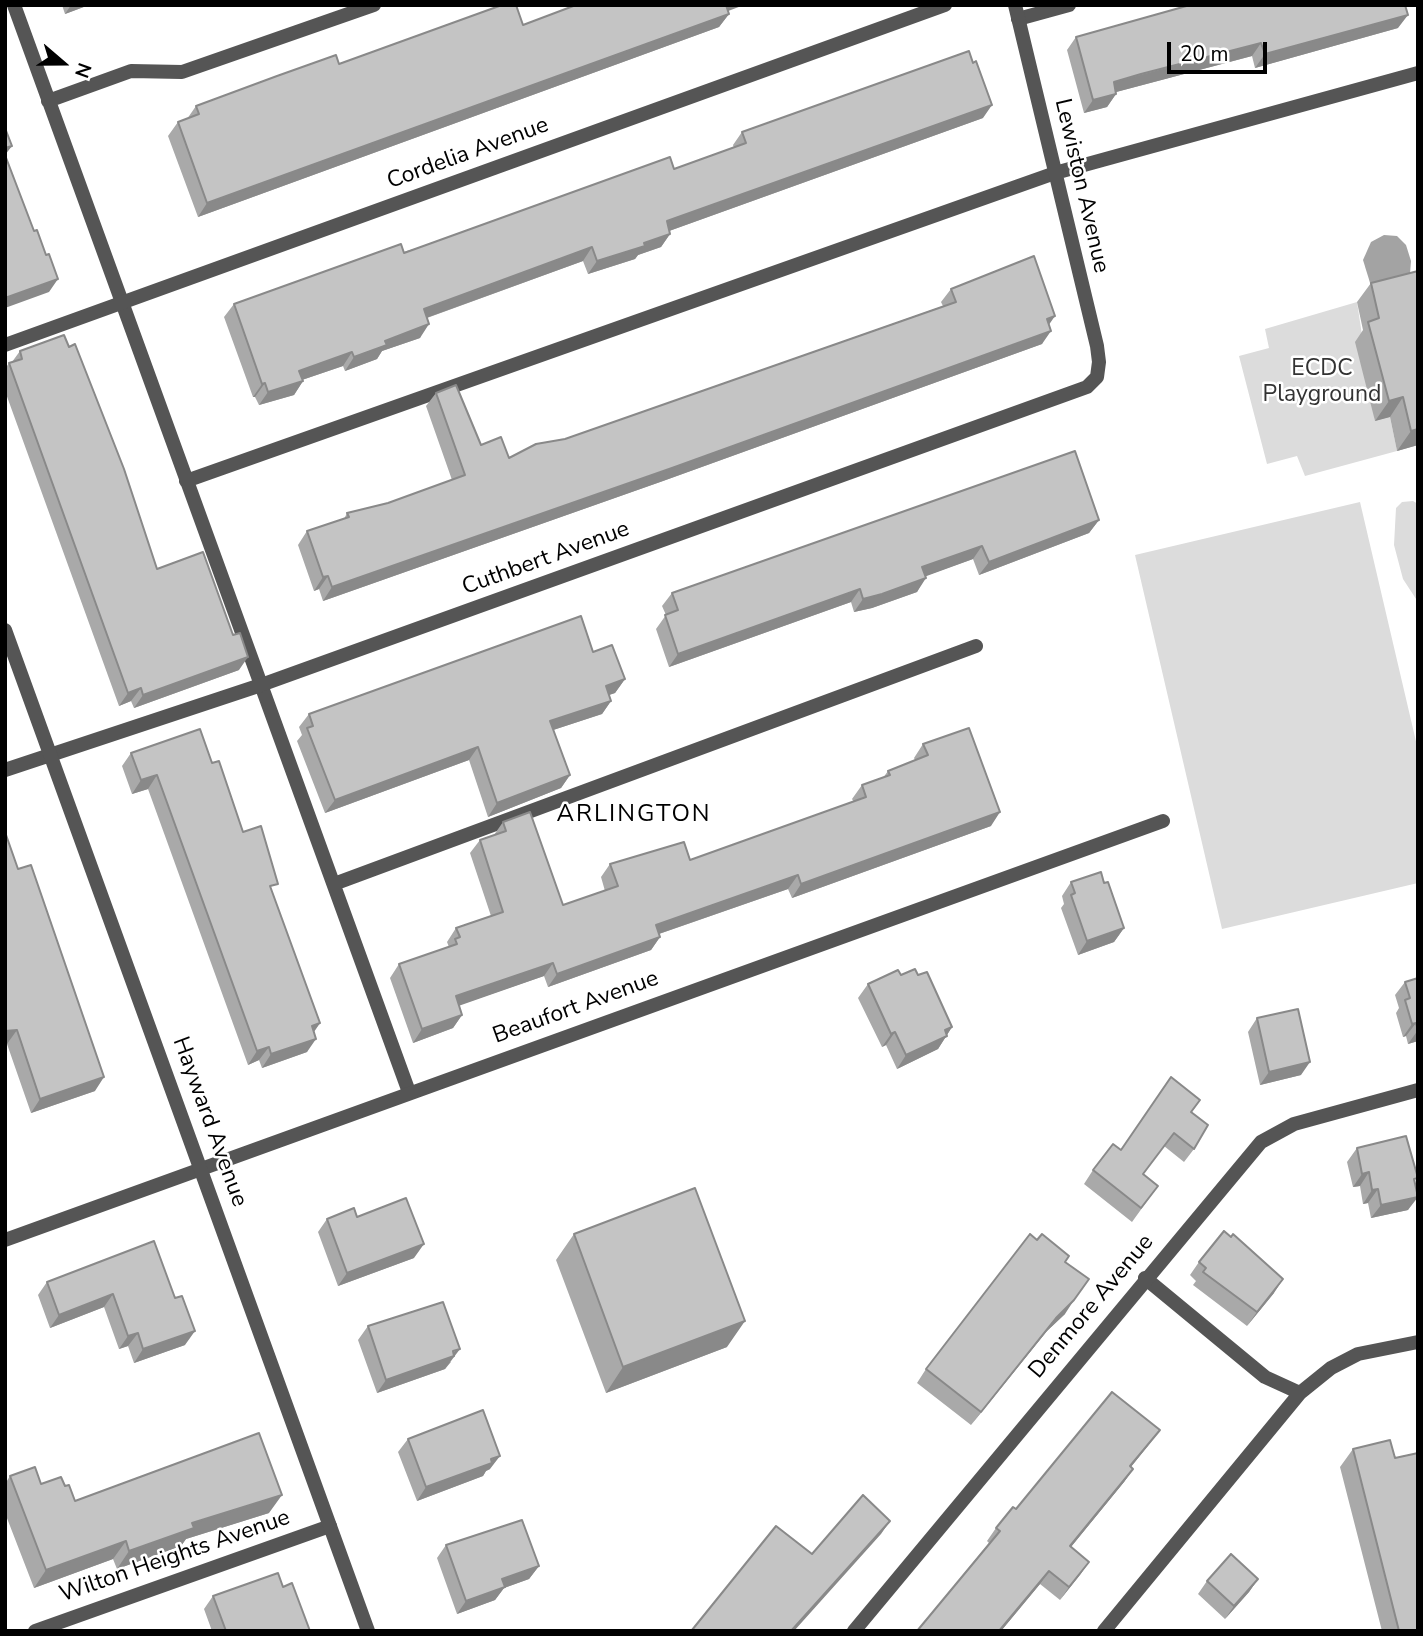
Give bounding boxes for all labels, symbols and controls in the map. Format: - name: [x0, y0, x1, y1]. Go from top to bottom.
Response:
- north arrow: [28, 28, 98, 98]
- scale bar: [1171, 28, 1271, 72]
- text: 20 m: [1180, 40, 1229, 68]
- text: N: [68, 59, 97, 81]
- street label: Lewiston Avenue: [1048, 96, 1114, 276]
- street label: Cordelia Avenue: [384, 112, 552, 196]
- park label: ECDC Playground: [1263, 355, 1381, 409]
- street label: Cuthbert Avenue: [459, 516, 633, 602]
- district label: ARLINGTON: [558, 801, 710, 829]
- street label: Beaufort Avenue: [489, 965, 663, 1051]
- street label: Hayward Avenue: [165, 1033, 253, 1211]
- street label: Denmore Avenue: [1024, 1229, 1160, 1385]
- street label: Wilton Heights Avenue: [56, 1505, 294, 1609]

